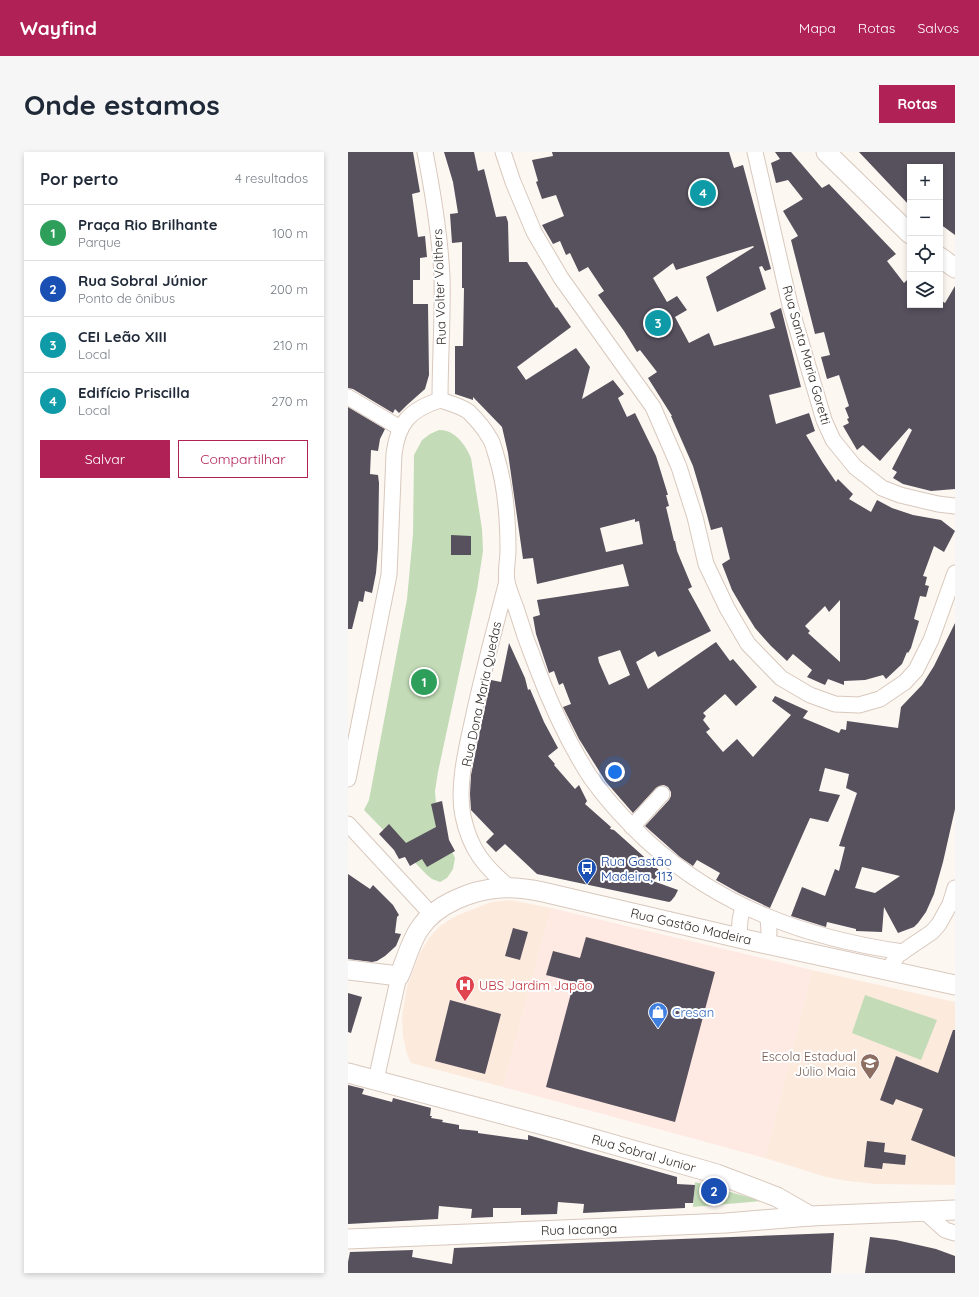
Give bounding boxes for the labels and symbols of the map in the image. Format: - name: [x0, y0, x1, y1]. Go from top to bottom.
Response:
- pin: 4: [690, 178, 716, 208]
- street label: Rua Volter Volthers: [429, 229, 449, 345]
- street label: Rua Santa Maria Goretti: [779, 283, 835, 427]
- pin: 3: [645, 308, 671, 338]
- street label: Rua Dona Maria Quedas: [458, 620, 504, 768]
- pin: 1: [411, 667, 437, 697]
- your location: [605, 762, 625, 782]
- place label: Rua Gastão Madeira, 113: [601, 853, 673, 884]
- bus stop icon: Rua Gastão Madeira, 113: [576, 857, 598, 885]
- street label: Rua Gastão Madeira: [629, 904, 753, 948]
- hospital icon: UBS Jardim Japão: [454, 974, 476, 1002]
- place label: UBS Jardim Japão: [479, 977, 593, 993]
- shop icon: Cresan: [647, 1001, 669, 1029]
- place label: Cresan: [672, 1004, 714, 1020]
- place label: Escola Estadual Júlio Maia: [761, 1048, 856, 1079]
- school or university icon: Escola Estadual Júlio Maia: [859, 1052, 881, 1080]
- street label: Rua Sobral Junior: [590, 1130, 698, 1176]
- pin: 2: [701, 1176, 727, 1206]
- street label: Rua Iacanga: [540, 1220, 618, 1238]

